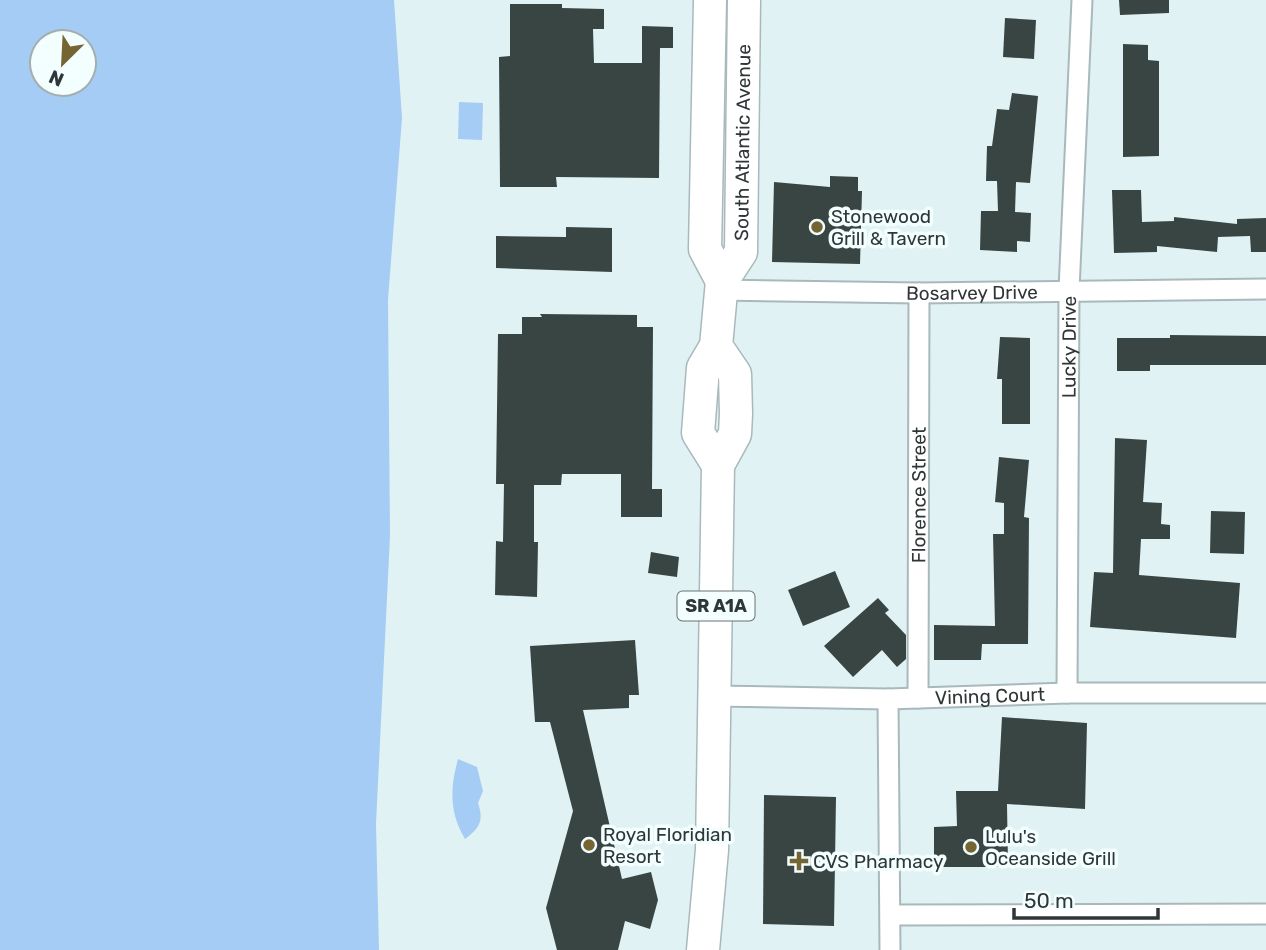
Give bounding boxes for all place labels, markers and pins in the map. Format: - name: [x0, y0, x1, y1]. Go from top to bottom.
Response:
- place label: Stonewood Grill & Tavern: [831, 205, 946, 250]
- marker: Stonewood Grill & Tavern: [809, 219, 825, 235]
- place label: Royal Floridian Resort: [603, 823, 732, 868]
- place label: Lulu's Oceanside Grill: [985, 825, 1116, 870]
- marker: Royal Floridian Resort: [581, 837, 597, 853]
- marker: Lulu's Oceanside Grill: [963, 839, 979, 855]
- place label: CVS Pharmacy: [813, 850, 943, 873]
- marker: CVS Pharmacy: [791, 853, 807, 869]

